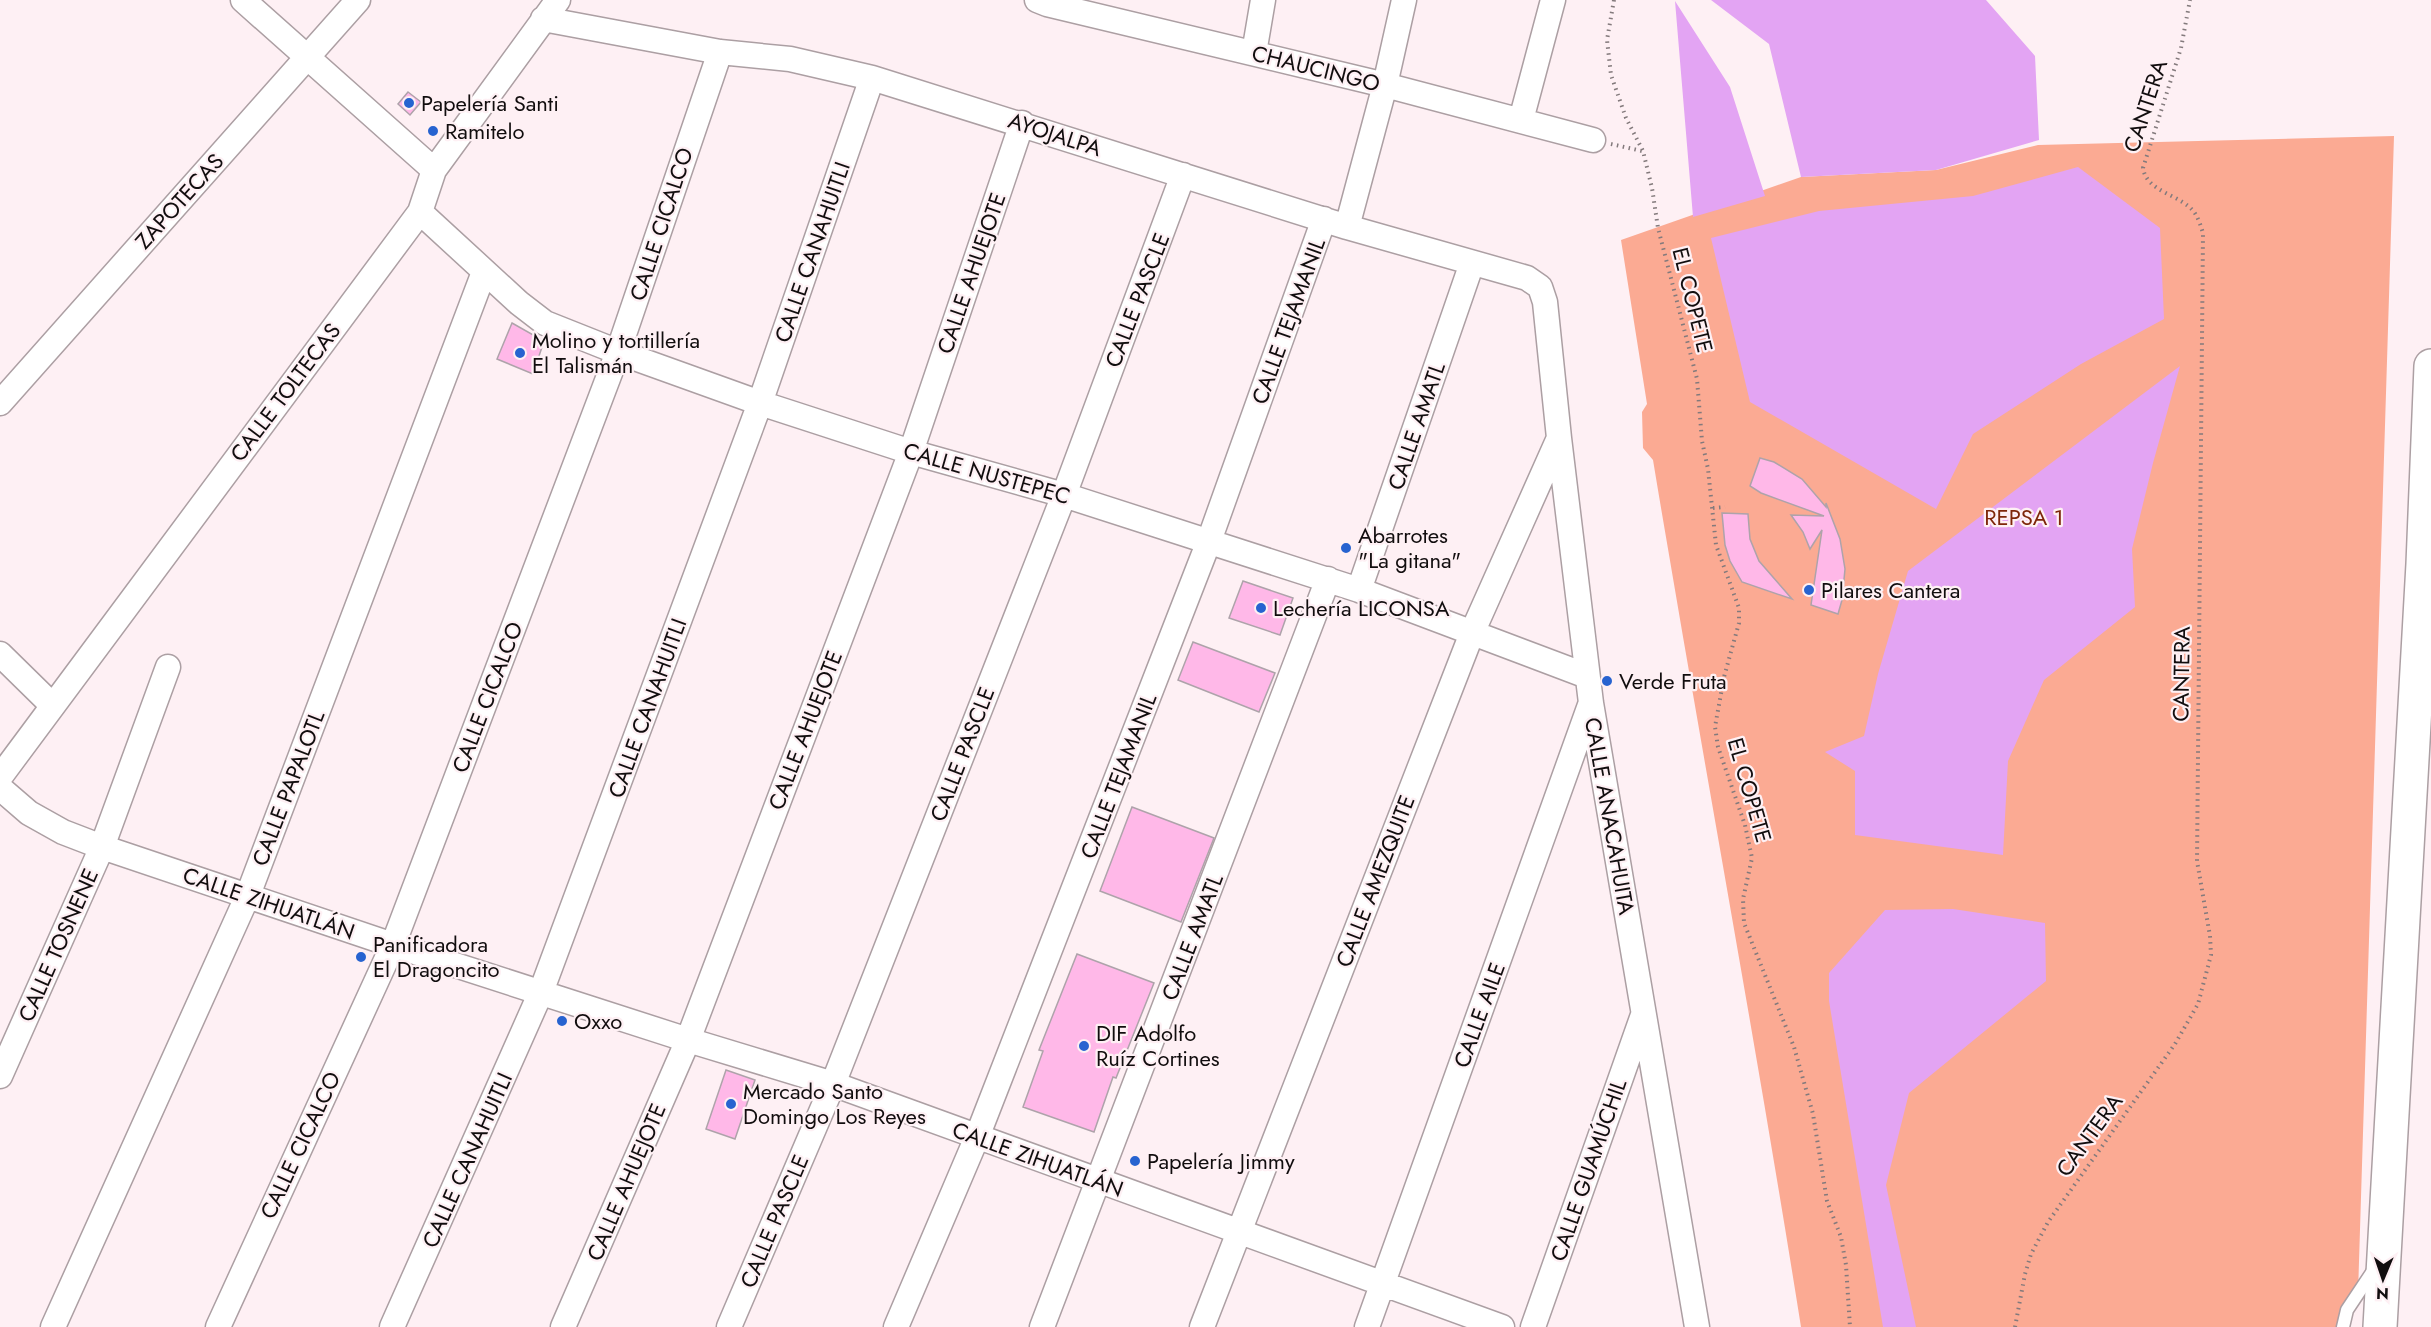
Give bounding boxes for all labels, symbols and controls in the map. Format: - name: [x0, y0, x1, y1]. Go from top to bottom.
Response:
- street label: CHAUCINGO: [1249, 37, 1383, 99]
- street label: CANTERA: [2115, 55, 2175, 156]
- place label: Papelería Santi: [421, 87, 559, 119]
- marker: Papelería Santi: [402, 96, 416, 110]
- street label: AYOJALPA: [1004, 104, 1106, 164]
- place label: Ramitelo: [445, 115, 524, 147]
- marker: Ramitelo: [426, 124, 440, 138]
- street label: CALLE CICALCO: [621, 143, 701, 305]
- street label: ZAPOTECAS: [127, 146, 231, 256]
- street label: CALLE CANAHUITLI: [766, 157, 858, 347]
- street label: CALLE AHUEJOTE: [928, 188, 1014, 358]
- street label: CALLE PASCLE: [1097, 228, 1177, 372]
- street label: CALLE TEJAMANIL: [1243, 233, 1333, 408]
- street label: EL COPETE: [1664, 244, 1722, 356]
- street label: CALLE TOLTECAS: [222, 316, 348, 468]
- place label: Molino y tortillería El Talismán: [532, 324, 700, 381]
- marker: Molino y tortillería El Talismán: [513, 346, 527, 360]
- street label: CALLE AMATL: [1379, 358, 1453, 494]
- street label: CALLE NUSTEPEC: [900, 434, 1074, 512]
- park label: REPSA 1: [1984, 501, 2064, 533]
- place label: Abarrotes "La gitana": [1358, 519, 1461, 576]
- marker: Abarrotes "La gitana": [1339, 541, 1353, 555]
- place label: Pilares Cantera: [1821, 574, 1960, 606]
- marker: Pilares Cantera: [1802, 583, 1816, 597]
- place label: Lechería LICONSA: [1273, 592, 1450, 624]
- marker: Lechería LICONSA: [1254, 601, 1268, 615]
- street label: CALLE CANAHUITLI: [600, 614, 694, 802]
- street label: CALLE CICALCO: [444, 617, 530, 777]
- street label: CANTERA: [2164, 626, 2198, 722]
- street label: CALLE AHUEJOTE: [760, 646, 850, 814]
- place label: Verde Fruta: [1619, 665, 1727, 697]
- marker: Verde Fruta: [1600, 674, 1614, 688]
- street label: CALLE PASCLE: [922, 682, 1002, 826]
- street label: CALLE TEJAMANIL: [1072, 689, 1164, 863]
- street label: CALLE PAPALOTL: [244, 706, 332, 870]
- street label: CALLE ANACAHUITA: [1577, 715, 1643, 918]
- street label: EL COPETE: [1720, 734, 1780, 846]
- street label: CALLE AMEZQUITE: [1327, 790, 1423, 972]
- street label: CALLE ZIHUATLÁN: [179, 859, 359, 947]
- street label: CALLE TOSNENE: [10, 863, 106, 1027]
- street label: CALLE AMATL: [1153, 869, 1231, 1005]
- place label: Panificadora El Dragoncito: [373, 928, 499, 985]
- marker: Panificadora El Dragoncito: [354, 950, 368, 964]
- street label: CALLE AILE: [1445, 958, 1513, 1072]
- place label: Oxxo: [574, 1005, 622, 1037]
- marker: Oxxo: [555, 1014, 569, 1028]
- place label: DIF Adolfo Ruíz Cortines: [1096, 1017, 1220, 1074]
- marker: DIF Adolfo Ruíz Cortines: [1077, 1039, 1091, 1053]
- street label: CALLE CICALCO: [252, 1066, 348, 1224]
- street label: CALLE CANAHUITLI: [414, 1067, 520, 1253]
- place label: Mercado Santo Domingo Los Reyes: [743, 1075, 926, 1132]
- street label: CALLE GUAMÚCHIL: [1542, 1075, 1634, 1265]
- street label: CANTERA: [2048, 1087, 2130, 1183]
- marker: Mercado Santo Domingo Los Reyes: [724, 1097, 738, 1111]
- street label: CALLE AHUEJOTE: [578, 1098, 674, 1266]
- street label: CALLE ZIHUATLÁN: [948, 1113, 1128, 1205]
- place label: Papelería Jimmy: [1147, 1145, 1295, 1177]
- street label: CALLE PASCLE: [732, 1149, 816, 1293]
- marker: Papelería Jimmy: [1128, 1154, 1142, 1168]
- north arrow: [2353, 1249, 2413, 1309]
- text: N: [2376, 1282, 2389, 1305]

